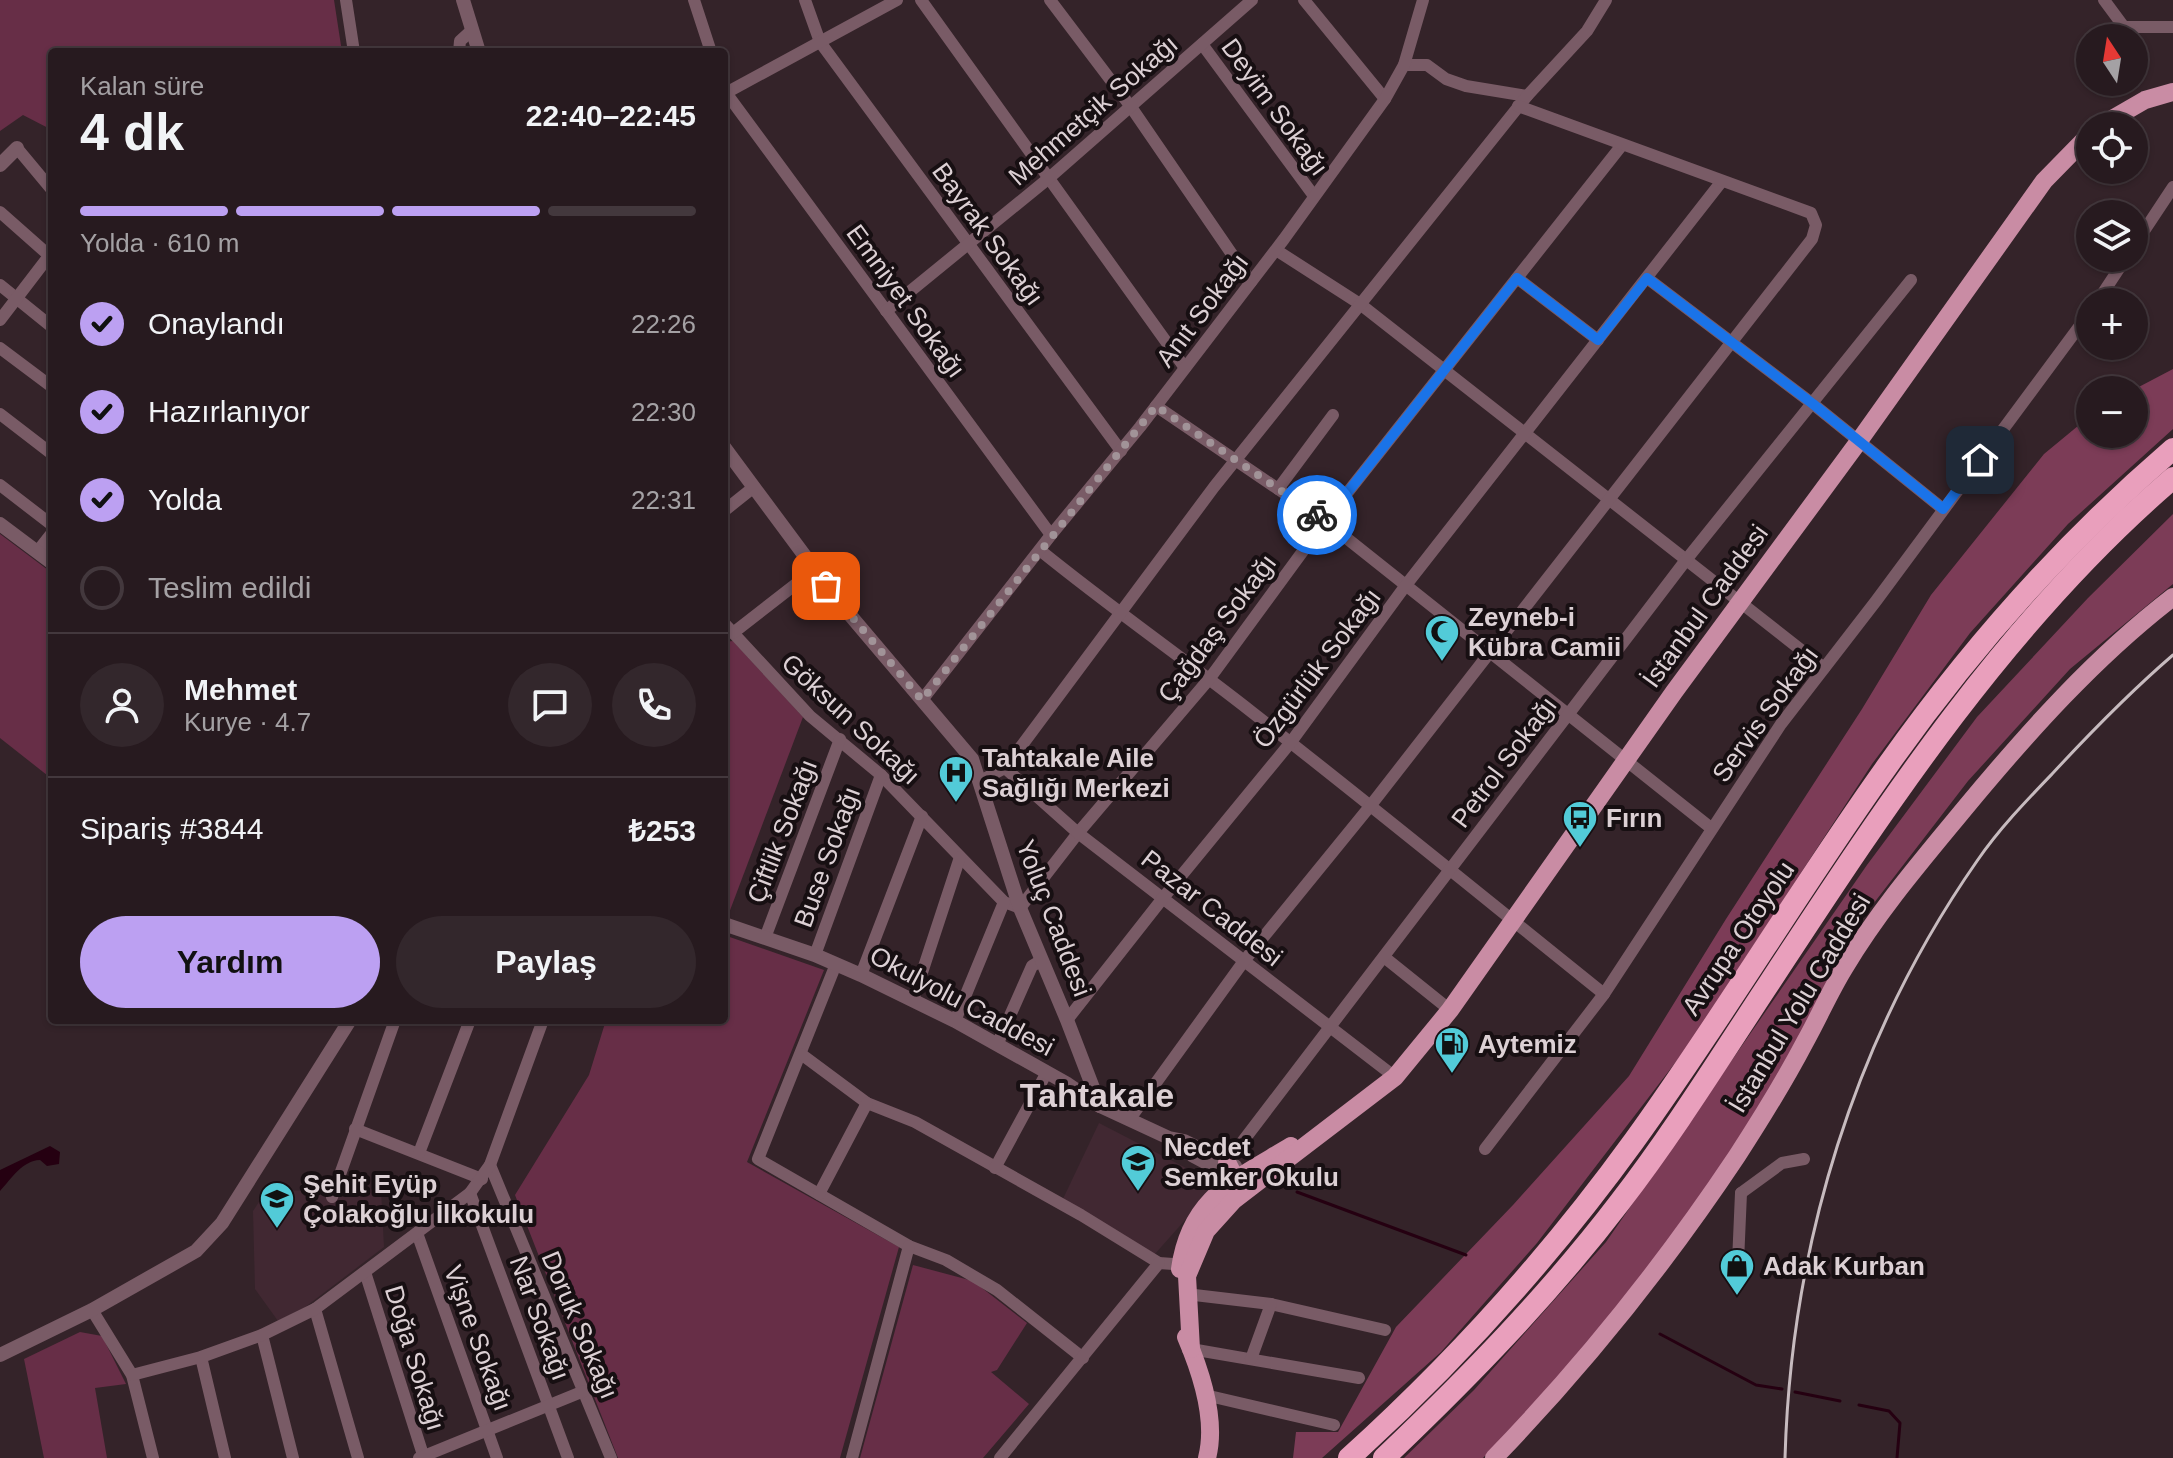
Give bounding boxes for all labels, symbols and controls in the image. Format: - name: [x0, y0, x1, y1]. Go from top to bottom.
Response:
- north arrow: [2076, 24, 2148, 96]
- map controls: [2076, 24, 2148, 448]
- street label: Mehmetçik Sokağı: [1002, 29, 1184, 191]
- street label: Deyim Sokağı: [1215, 33, 1335, 181]
- text: Kalan süre: [80, 71, 204, 101]
- text: 22:40–22:45: [526, 99, 696, 132]
- text: 4 dk: [80, 103, 184, 161]
- button: locate: [2076, 112, 2148, 184]
- street label: Bayrak Sokağı: [926, 157, 1050, 311]
- button: layers: [2076, 200, 2148, 272]
- street label: Emniyet Sokağı: [840, 219, 972, 383]
- text: Yolda · 610 m: [80, 228, 239, 258]
- street label: Anıt Sokağı: [1150, 247, 1254, 373]
- button: +: [2076, 288, 2148, 360]
- icon: check: [80, 302, 124, 346]
- text: Onaylandı: [148, 307, 285, 340]
- text: 22:26: [631, 309, 696, 339]
- button: −: [2076, 376, 2148, 448]
- icon: check: [80, 390, 124, 434]
- text: Hazırlanıyor: [148, 395, 310, 428]
- text: 22:30: [631, 397, 696, 427]
- pin: [1946, 426, 2014, 494]
- icon: home: [1958, 438, 2002, 482]
- courier: [1277, 475, 1357, 555]
- icon: check: [80, 478, 124, 522]
- text: Yolda: [148, 483, 222, 516]
- text: 22:31: [631, 485, 696, 515]
- icon: bike: [1295, 493, 1339, 537]
- street label: İstanbul Caddesi: [1636, 519, 1774, 693]
- street label: Çağdaş Sokağı: [1152, 548, 1282, 708]
- pin: [792, 552, 860, 620]
- icon: bag: [804, 564, 848, 608]
- text: Teslim edildi: [148, 571, 311, 604]
- street label: Özgürlük Sokağı: [1247, 582, 1387, 754]
- place label: Zeyneb-i Kübra Camii: [1468, 602, 1621, 662]
- mosque icon: Zeyneb-i Kübra Camii: [1423, 613, 1461, 663]
- street label: Servis Sokağı: [1706, 640, 1824, 788]
- street label: Göksun Sokağı: [776, 647, 926, 791]
- button: person: [80, 663, 164, 747]
- button: chat: [508, 663, 592, 747]
- button: phone: [612, 663, 696, 747]
- text: Mehmet: [184, 673, 297, 706]
- street label: Petrol Sokağı: [1445, 691, 1563, 833]
- text: Kurye · 4.7: [184, 707, 311, 737]
- place label: Tahtakale Aile Sağlığı Merkezi: [982, 743, 1170, 803]
- hospital icon: Tahtakale Aile Sağlığı Merkezi: [937, 754, 975, 804]
- street label: Çiftlik Sokağı: [741, 755, 823, 907]
- street label: Buse Sokağı: [788, 783, 866, 931]
- bus stop icon: Fırın: [1561, 799, 1599, 849]
- place label: Fırın: [1606, 803, 1662, 833]
- text: Sipariş #3844: [80, 812, 263, 845]
- text: ₺253: [629, 814, 696, 847]
- street label: Yoluç Caddesi: [1010, 835, 1098, 1001]
- street label: Pazar Caddesi: [1136, 844, 1288, 972]
- street label: Avrupa Otoyolu: [1676, 856, 1800, 1020]
- street label: İstanbul Yolu Caddesi: [1722, 888, 1876, 1118]
- button: Yardım: [80, 916, 380, 1008]
- button: Paylaş: [396, 916, 696, 1008]
- street label: Okulyolu Caddesi: [865, 940, 1059, 1062]
- fuel station icon: Aytemiz: [1433, 1025, 1471, 1075]
- place label: Aytemiz: [1478, 1029, 1577, 1059]
- district label: Tahtakale: [1020, 1076, 1174, 1114]
- place label: Necdet Semker Okulu: [1164, 1132, 1339, 1192]
- school or university icon: Necdet Semker Okulu: [1119, 1143, 1157, 1193]
- place label: Şehit Eyüp Çolakoğlu İlkokulu: [303, 1169, 534, 1229]
- school or university icon: Şehit Eyüp Çolakoğlu İlkokulu: [258, 1180, 296, 1230]
- street label: Doruk Sokağı: [535, 1247, 625, 1403]
- shop icon: Adak Kurban: [1718, 1247, 1756, 1297]
- place label: Adak Kurban: [1763, 1251, 1925, 1281]
- street label: Nar Sokağı: [504, 1252, 576, 1384]
- street label: Vişne Sokağı: [438, 1261, 518, 1415]
- street label: Doğa Sokağı: [379, 1282, 451, 1434]

